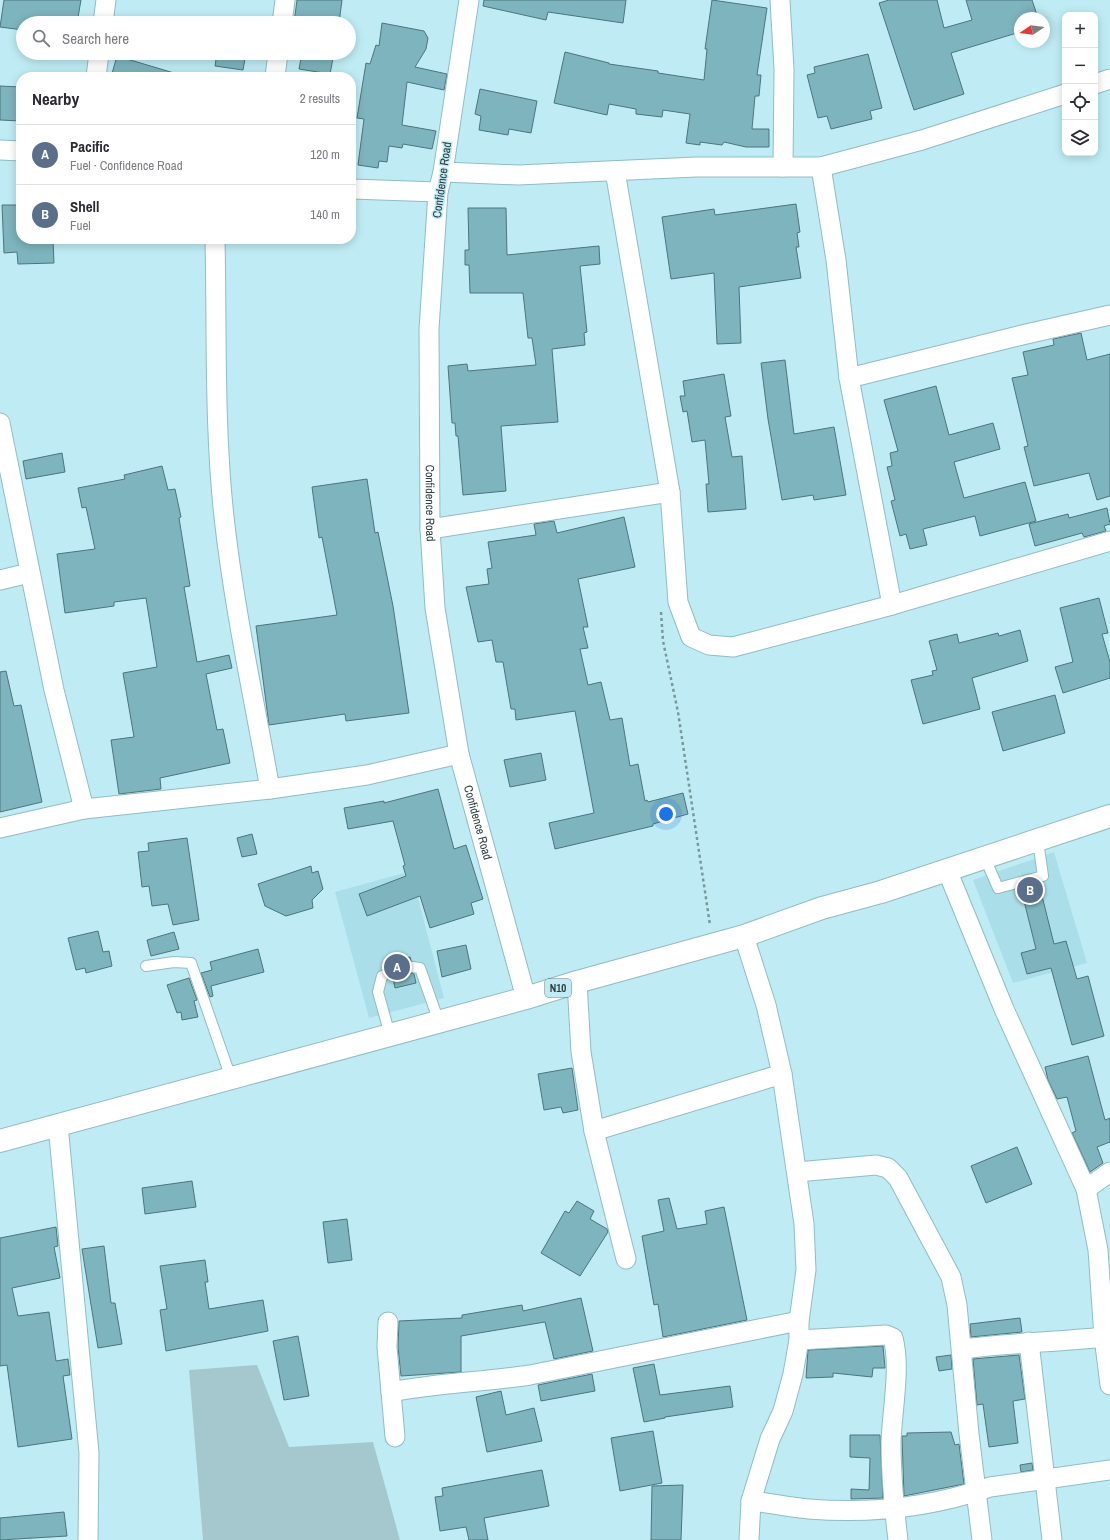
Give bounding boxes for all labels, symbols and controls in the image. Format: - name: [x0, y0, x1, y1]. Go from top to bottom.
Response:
- north arrow: [1014, 12, 1050, 48]
- map controls: [1062, 12, 1098, 156]
- button: +: [1062, 12, 1098, 48]
- search box: [16, 16, 356, 60]
- icon: search: [30, 27, 52, 49]
- text: Search here: [62, 28, 129, 49]
- button: −: [1062, 48, 1098, 84]
- button: locate: [1062, 84, 1098, 120]
- text: Nearby: [32, 87, 79, 110]
- text: 2 results: [300, 90, 340, 107]
- button: layers: [1062, 120, 1098, 156]
- text: Pacific: [70, 136, 110, 157]
- street label: Confidence Road: [429, 141, 455, 219]
- text: A: [41, 146, 49, 163]
- text: 120 m: [310, 146, 340, 163]
- text: Fuel · Confidence Road: [70, 157, 183, 174]
- text: Shell: [70, 196, 99, 217]
- text: B: [41, 206, 49, 223]
- text: 140 m: [310, 206, 340, 223]
- text: Fuel: [70, 217, 91, 234]
- street label: Confidence Road: [422, 465, 439, 542]
- street label: Confidence Road: [460, 783, 496, 862]
- your location: [656, 804, 676, 824]
- pin: B: [1017, 875, 1043, 905]
- pin: A: [384, 952, 410, 982]
- road number: N10: [545, 979, 571, 997]

